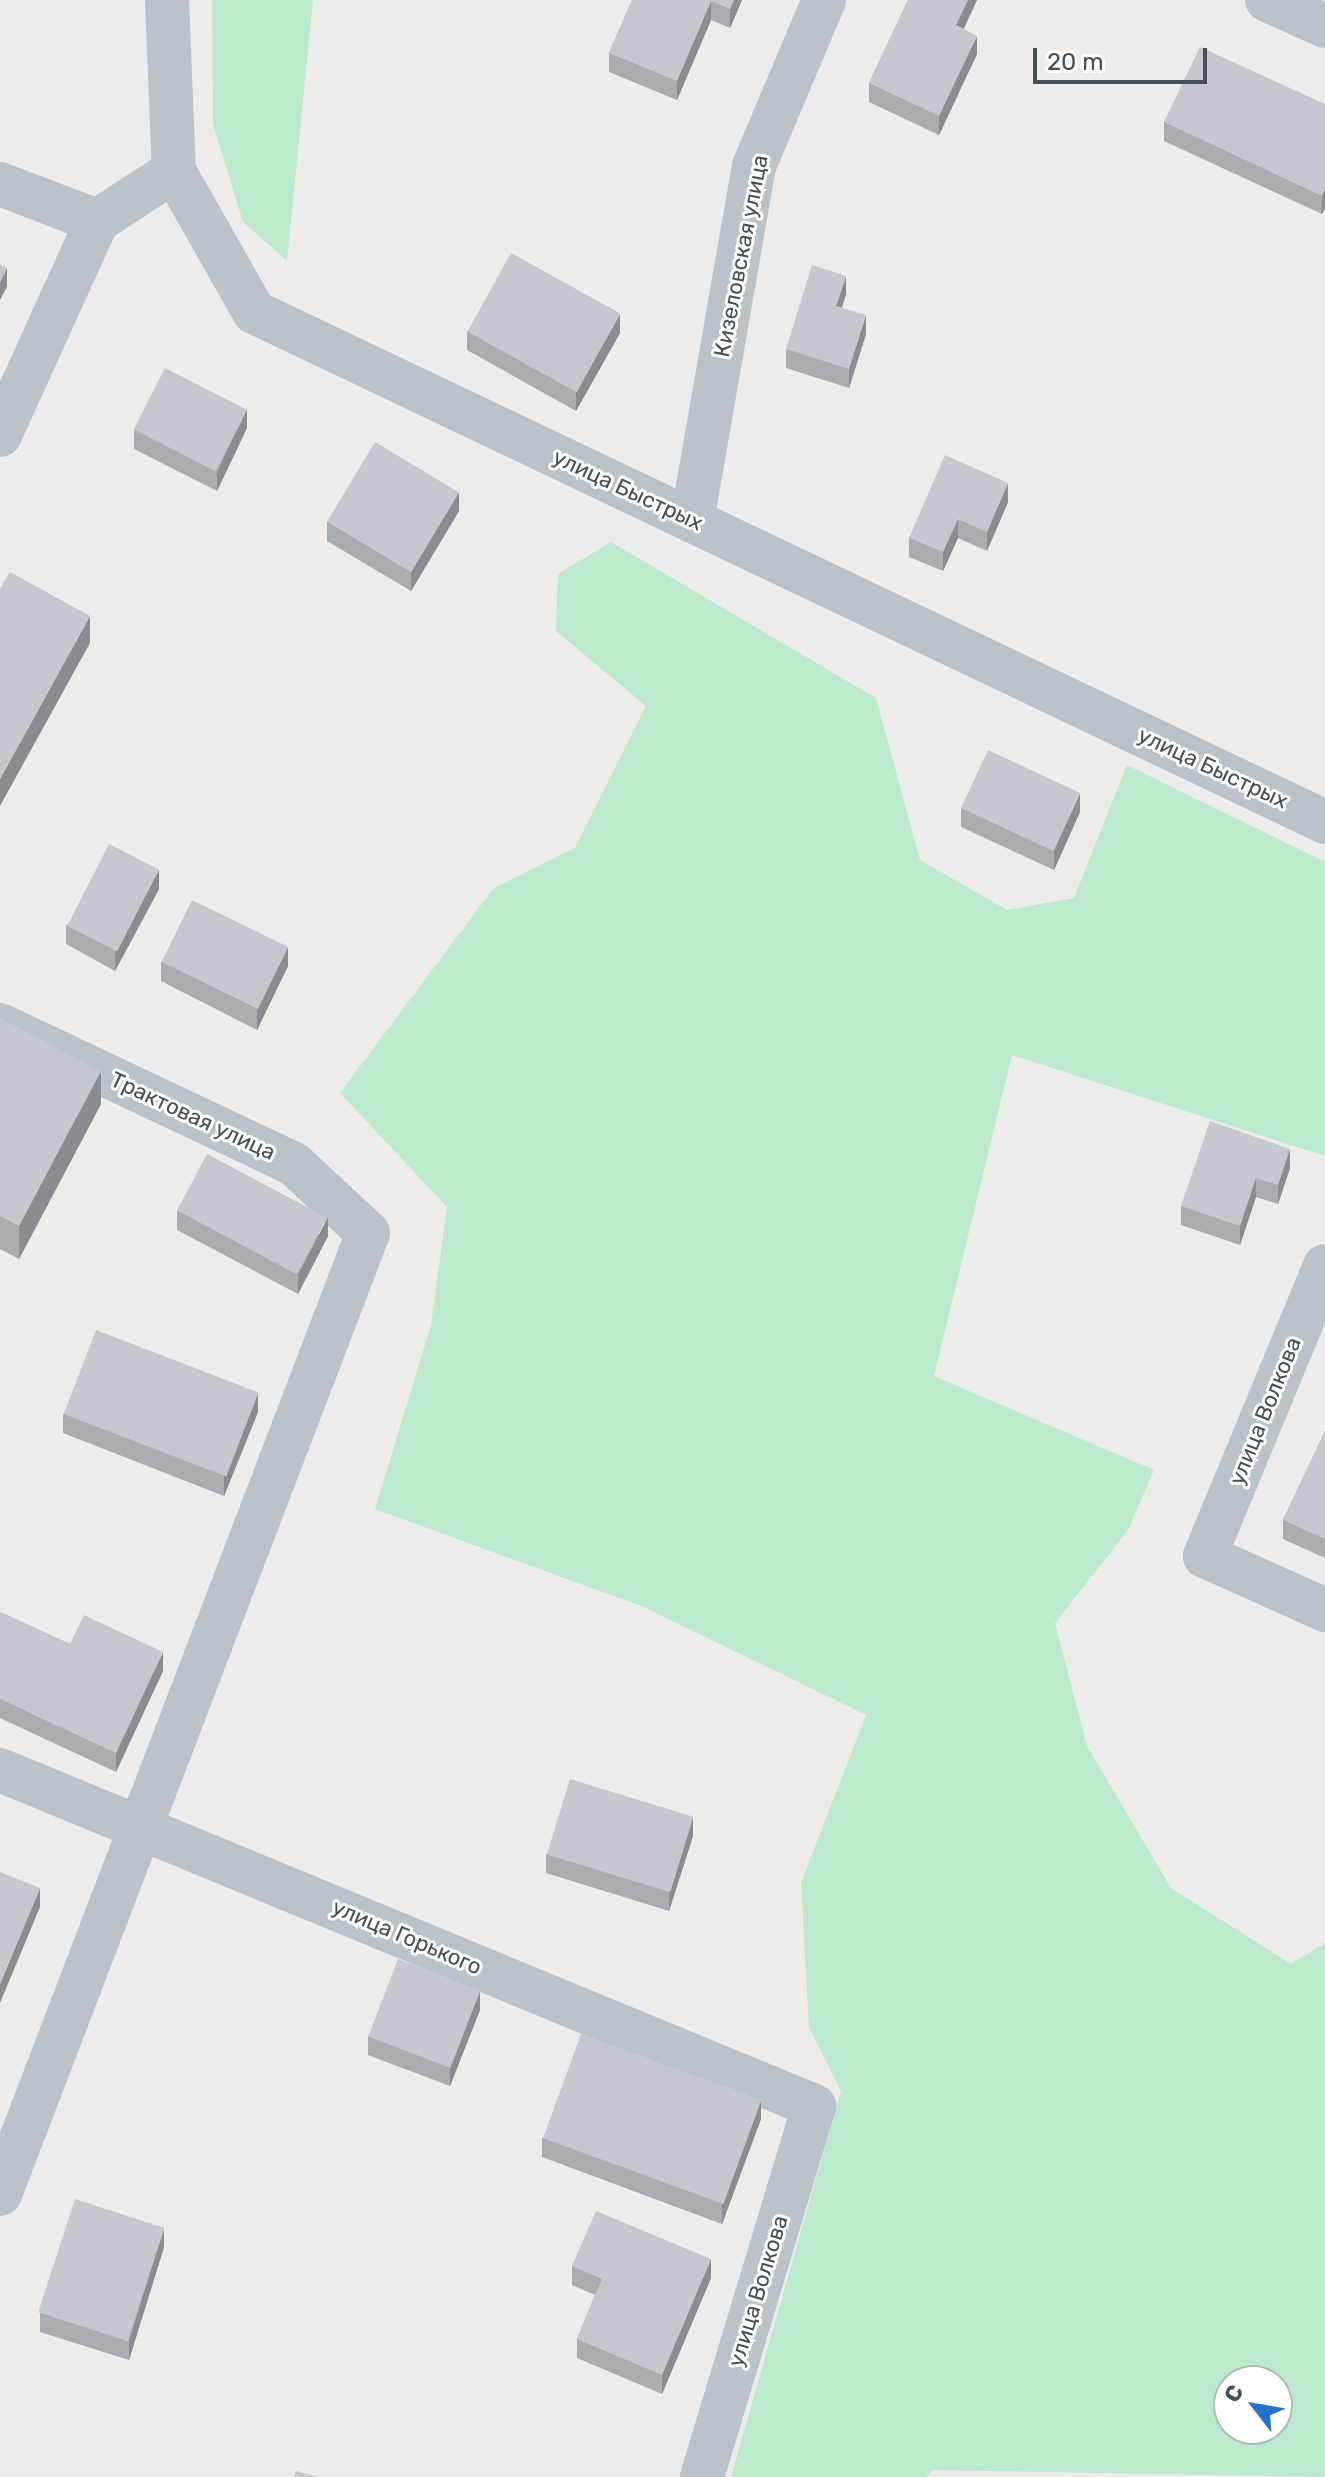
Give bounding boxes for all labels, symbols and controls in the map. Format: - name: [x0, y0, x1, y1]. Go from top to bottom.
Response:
- scale bar: [1037, 32, 1211, 82]
- text: 20 m: [1047, 48, 1104, 76]
- street label: Кизеловская улица: [708, 153, 774, 359]
- street label: улица Быстрых: [549, 444, 707, 536]
- street label: улица Быстрых: [1134, 722, 1292, 814]
- street label: Трактовая улица: [106, 1066, 280, 1166]
- street label: улица Волкова: [1223, 1333, 1307, 1489]
- street label: улица Горького: [328, 1894, 486, 1980]
- street label: улица Волкова: [722, 2212, 794, 2370]
- north arrow: [1213, 2365, 1293, 2445]
- text: С: [1218, 2380, 1249, 2407]

